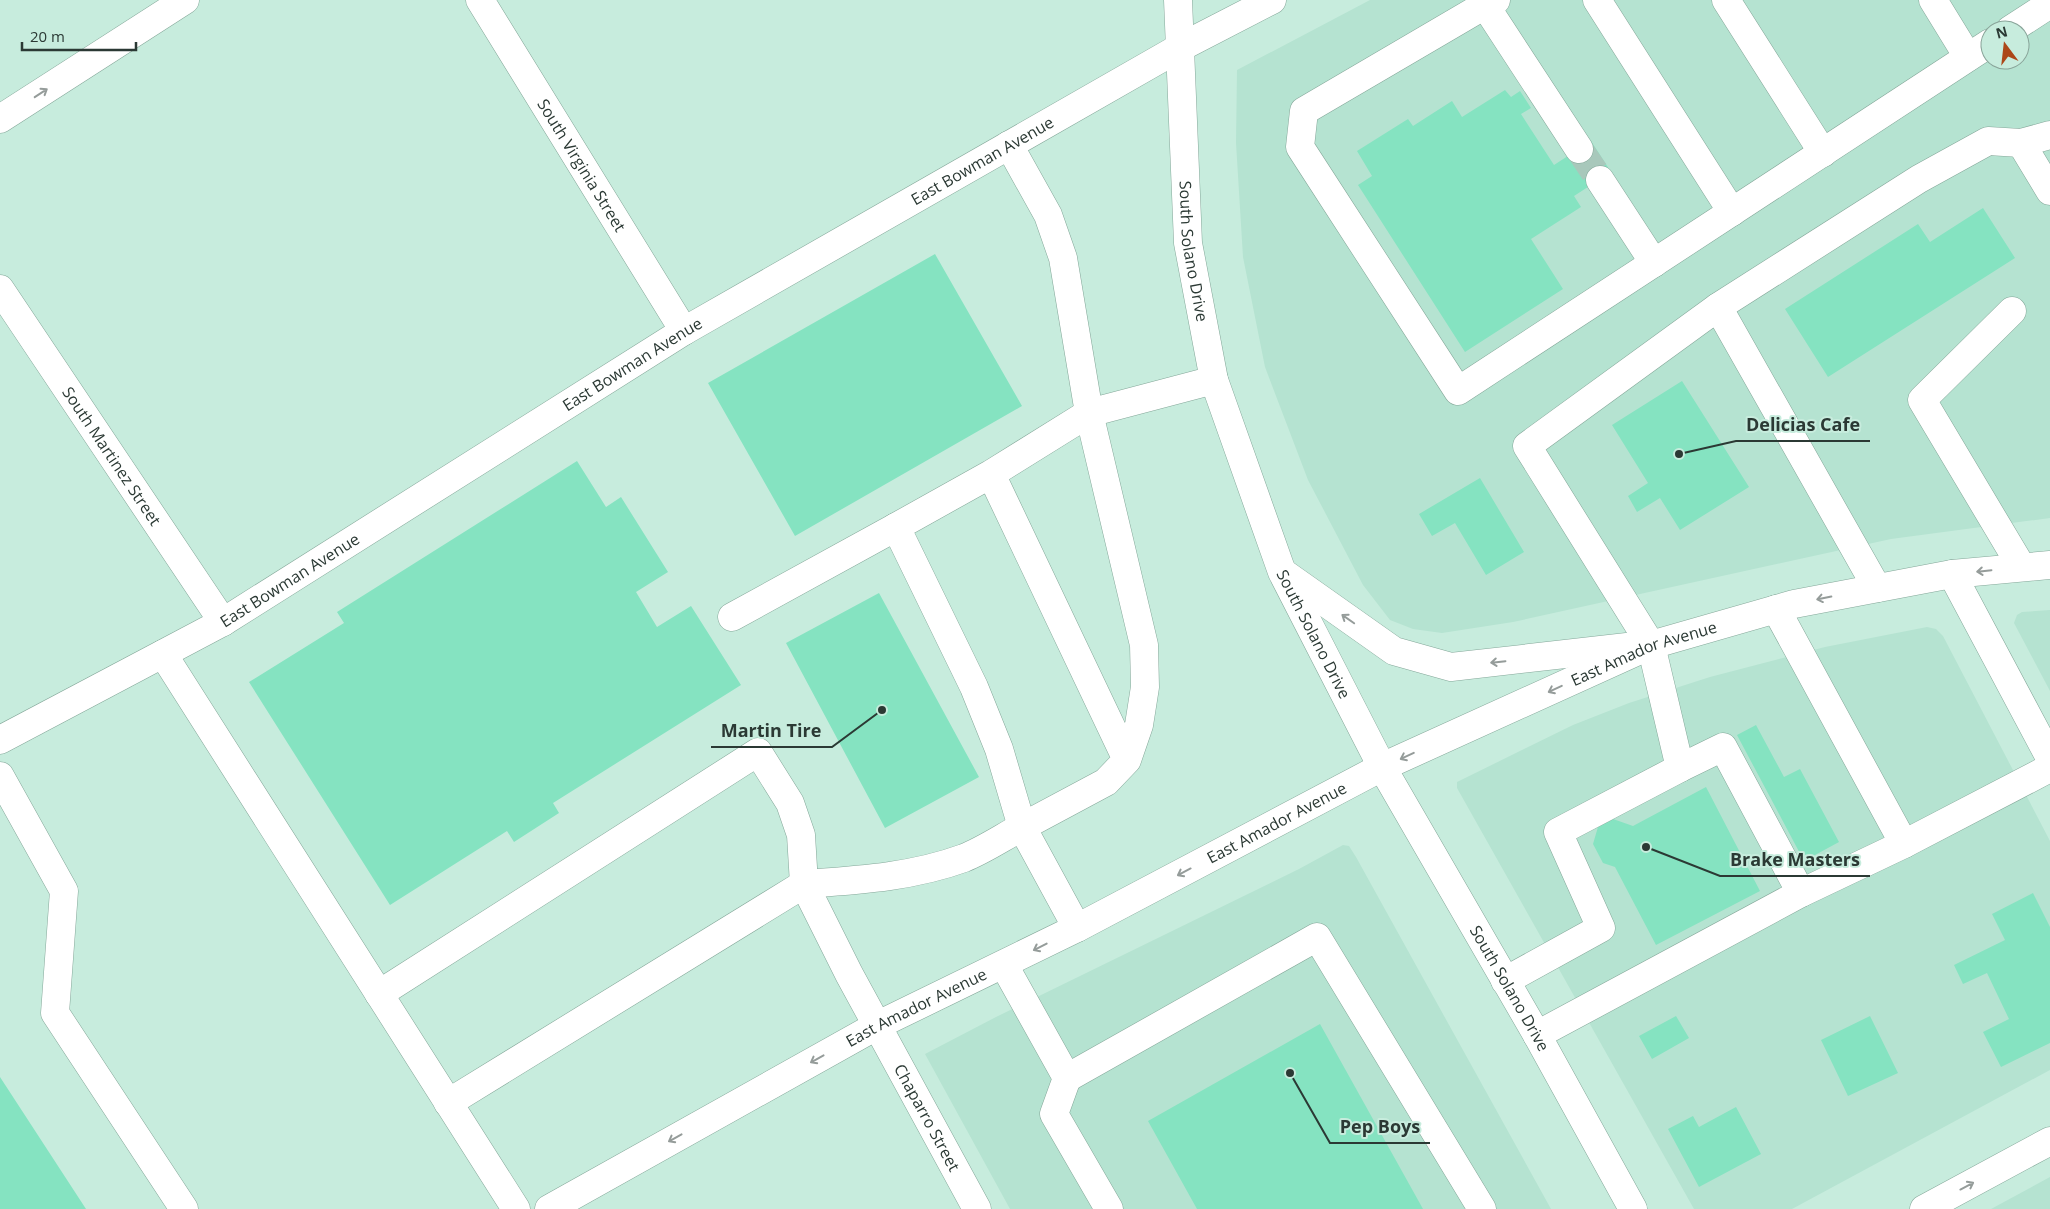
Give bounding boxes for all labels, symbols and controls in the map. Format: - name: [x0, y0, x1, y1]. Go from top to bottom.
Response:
- scale bar: [22, 20, 136, 52]
- north arrow: [1980, 20, 2030, 70]
- text: N: [1994, 21, 2009, 43]
- text: 20 m: [30, 26, 65, 46]
- one-way arrow: [34, 88, 48, 98]
- street label: South Virginia Street: [532, 95, 631, 236]
- street label: East Bowman Avenue: [907, 111, 1058, 210]
- street label: South Solano Drive: [1174, 180, 1214, 323]
- street label: East Bowman Avenue: [558, 312, 706, 416]
- street label: South Martinez Street: [57, 382, 166, 530]
- callout: Delicias Cafe: [1736, 408, 1870, 441]
- text: Delicias Cafe: [1746, 412, 1860, 436]
- street label: East Bowman Avenue: [216, 528, 364, 632]
- street label: South Solano Drive: [1272, 566, 1356, 702]
- one-way arrow: [1976, 566, 1992, 575]
- one-way arrow: [1816, 594, 1832, 604]
- one-way arrow: [1341, 614, 1355, 624]
- street label: East Amador Avenue: [1567, 616, 1719, 691]
- one-way arrow: [1490, 657, 1506, 667]
- one-way arrow: [1548, 684, 1563, 694]
- callout: Martin Tire: [711, 714, 832, 747]
- text: Martin Tire: [721, 718, 821, 742]
- one-way arrow: [1400, 752, 1415, 761]
- street label: East Amador Avenue: [1203, 777, 1350, 869]
- callout: Brake Masters: [1720, 843, 1870, 876]
- text: Brake Masters: [1730, 847, 1860, 871]
- one-way arrow: [1177, 867, 1192, 877]
- street label: South Solano Drive: [1465, 921, 1555, 1055]
- one-way arrow: [1033, 942, 1048, 952]
- street label: East Amador Avenue: [842, 963, 990, 1052]
- one-way arrow: [811, 1055, 825, 1065]
- street label: Chaparro Street: [889, 1060, 965, 1175]
- callout: Pep Boys: [1330, 1110, 1430, 1143]
- text: Pep Boys: [1340, 1114, 1420, 1138]
- one-way arrow: [669, 1134, 683, 1144]
- one-way arrow: [1960, 1181, 1975, 1191]

